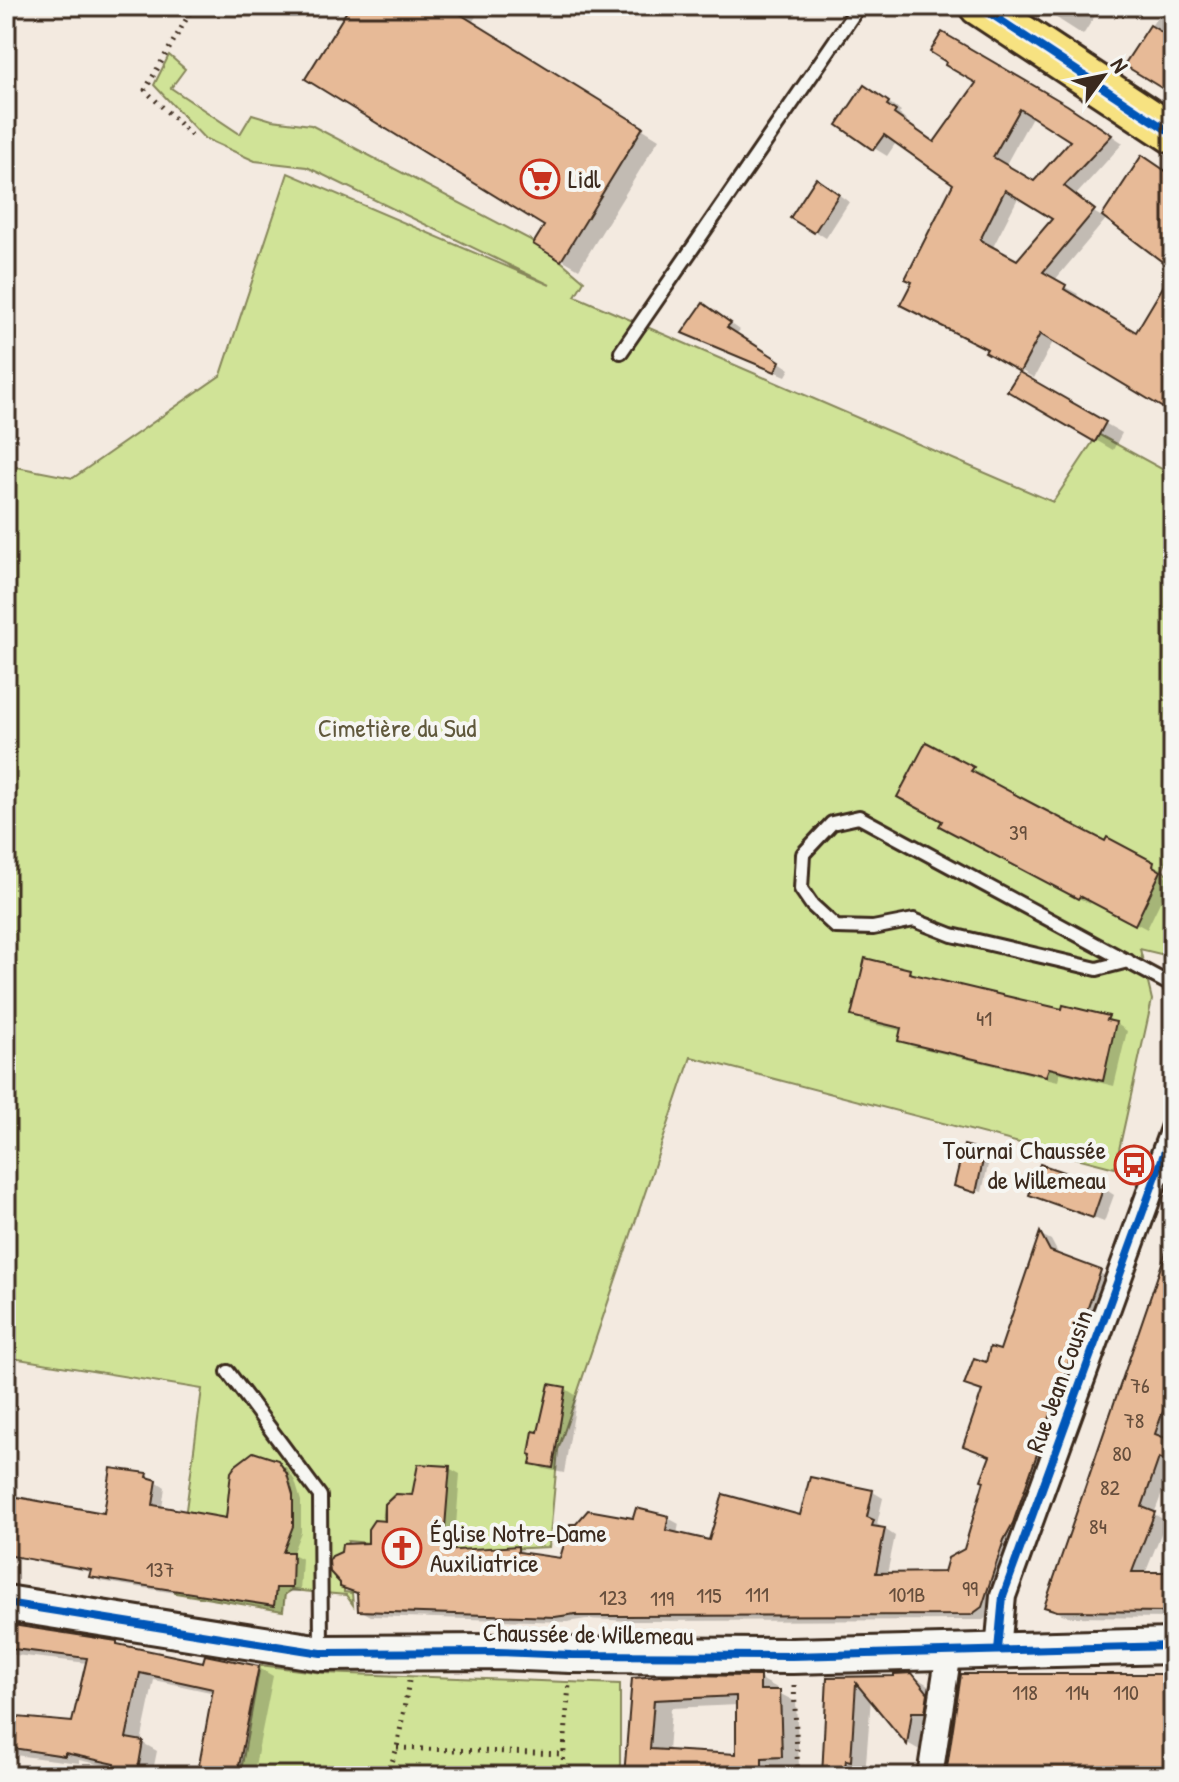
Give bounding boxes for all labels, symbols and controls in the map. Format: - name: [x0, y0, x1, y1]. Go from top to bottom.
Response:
- north arrow: [1063, 36, 1143, 116]
- text: N: [1104, 52, 1136, 78]
- supermarket icon: Lidl: [519, 158, 561, 200]
- place label: Lidl: [568, 161, 601, 196]
- park label: Cimetière du Sud: [318, 710, 476, 745]
- house number: 39: [1009, 817, 1027, 847]
- house number: 41: [976, 1003, 992, 1033]
- place label: Tournai Chaussée de Willemeau: [943, 1132, 1106, 1197]
- bus stop icon: Tournai Chaussée de Willemeau: [1113, 1144, 1155, 1186]
- street label: Rue Jean Cousin: [1017, 1305, 1100, 1457]
- house number: 76: [1130, 1370, 1150, 1400]
- house number: 78: [1124, 1405, 1144, 1435]
- house number: 80: [1112, 1438, 1132, 1468]
- house number: 82: [1100, 1472, 1121, 1502]
- house number: 84: [1089, 1511, 1107, 1541]
- place label: Église Notre-Dame Auxiliatrice: [430, 1515, 607, 1580]
- church icon: Église Notre-Dame Auxiliatrice: [381, 1527, 423, 1569]
- house number: 137: [146, 1554, 174, 1584]
- house number: 99: [962, 1573, 978, 1603]
- house number: 111: [745, 1579, 769, 1609]
- house number: 101B: [889, 1579, 925, 1609]
- house number: 115: [696, 1580, 722, 1610]
- house number: 123: [599, 1582, 627, 1612]
- house number: 119: [650, 1583, 674, 1613]
- street label: Chaussée de Willemeau: [482, 1614, 694, 1653]
- house number: 118: [1012, 1677, 1038, 1707]
- house number: 114: [1065, 1677, 1089, 1707]
- house number: 110: [1113, 1677, 1139, 1707]

